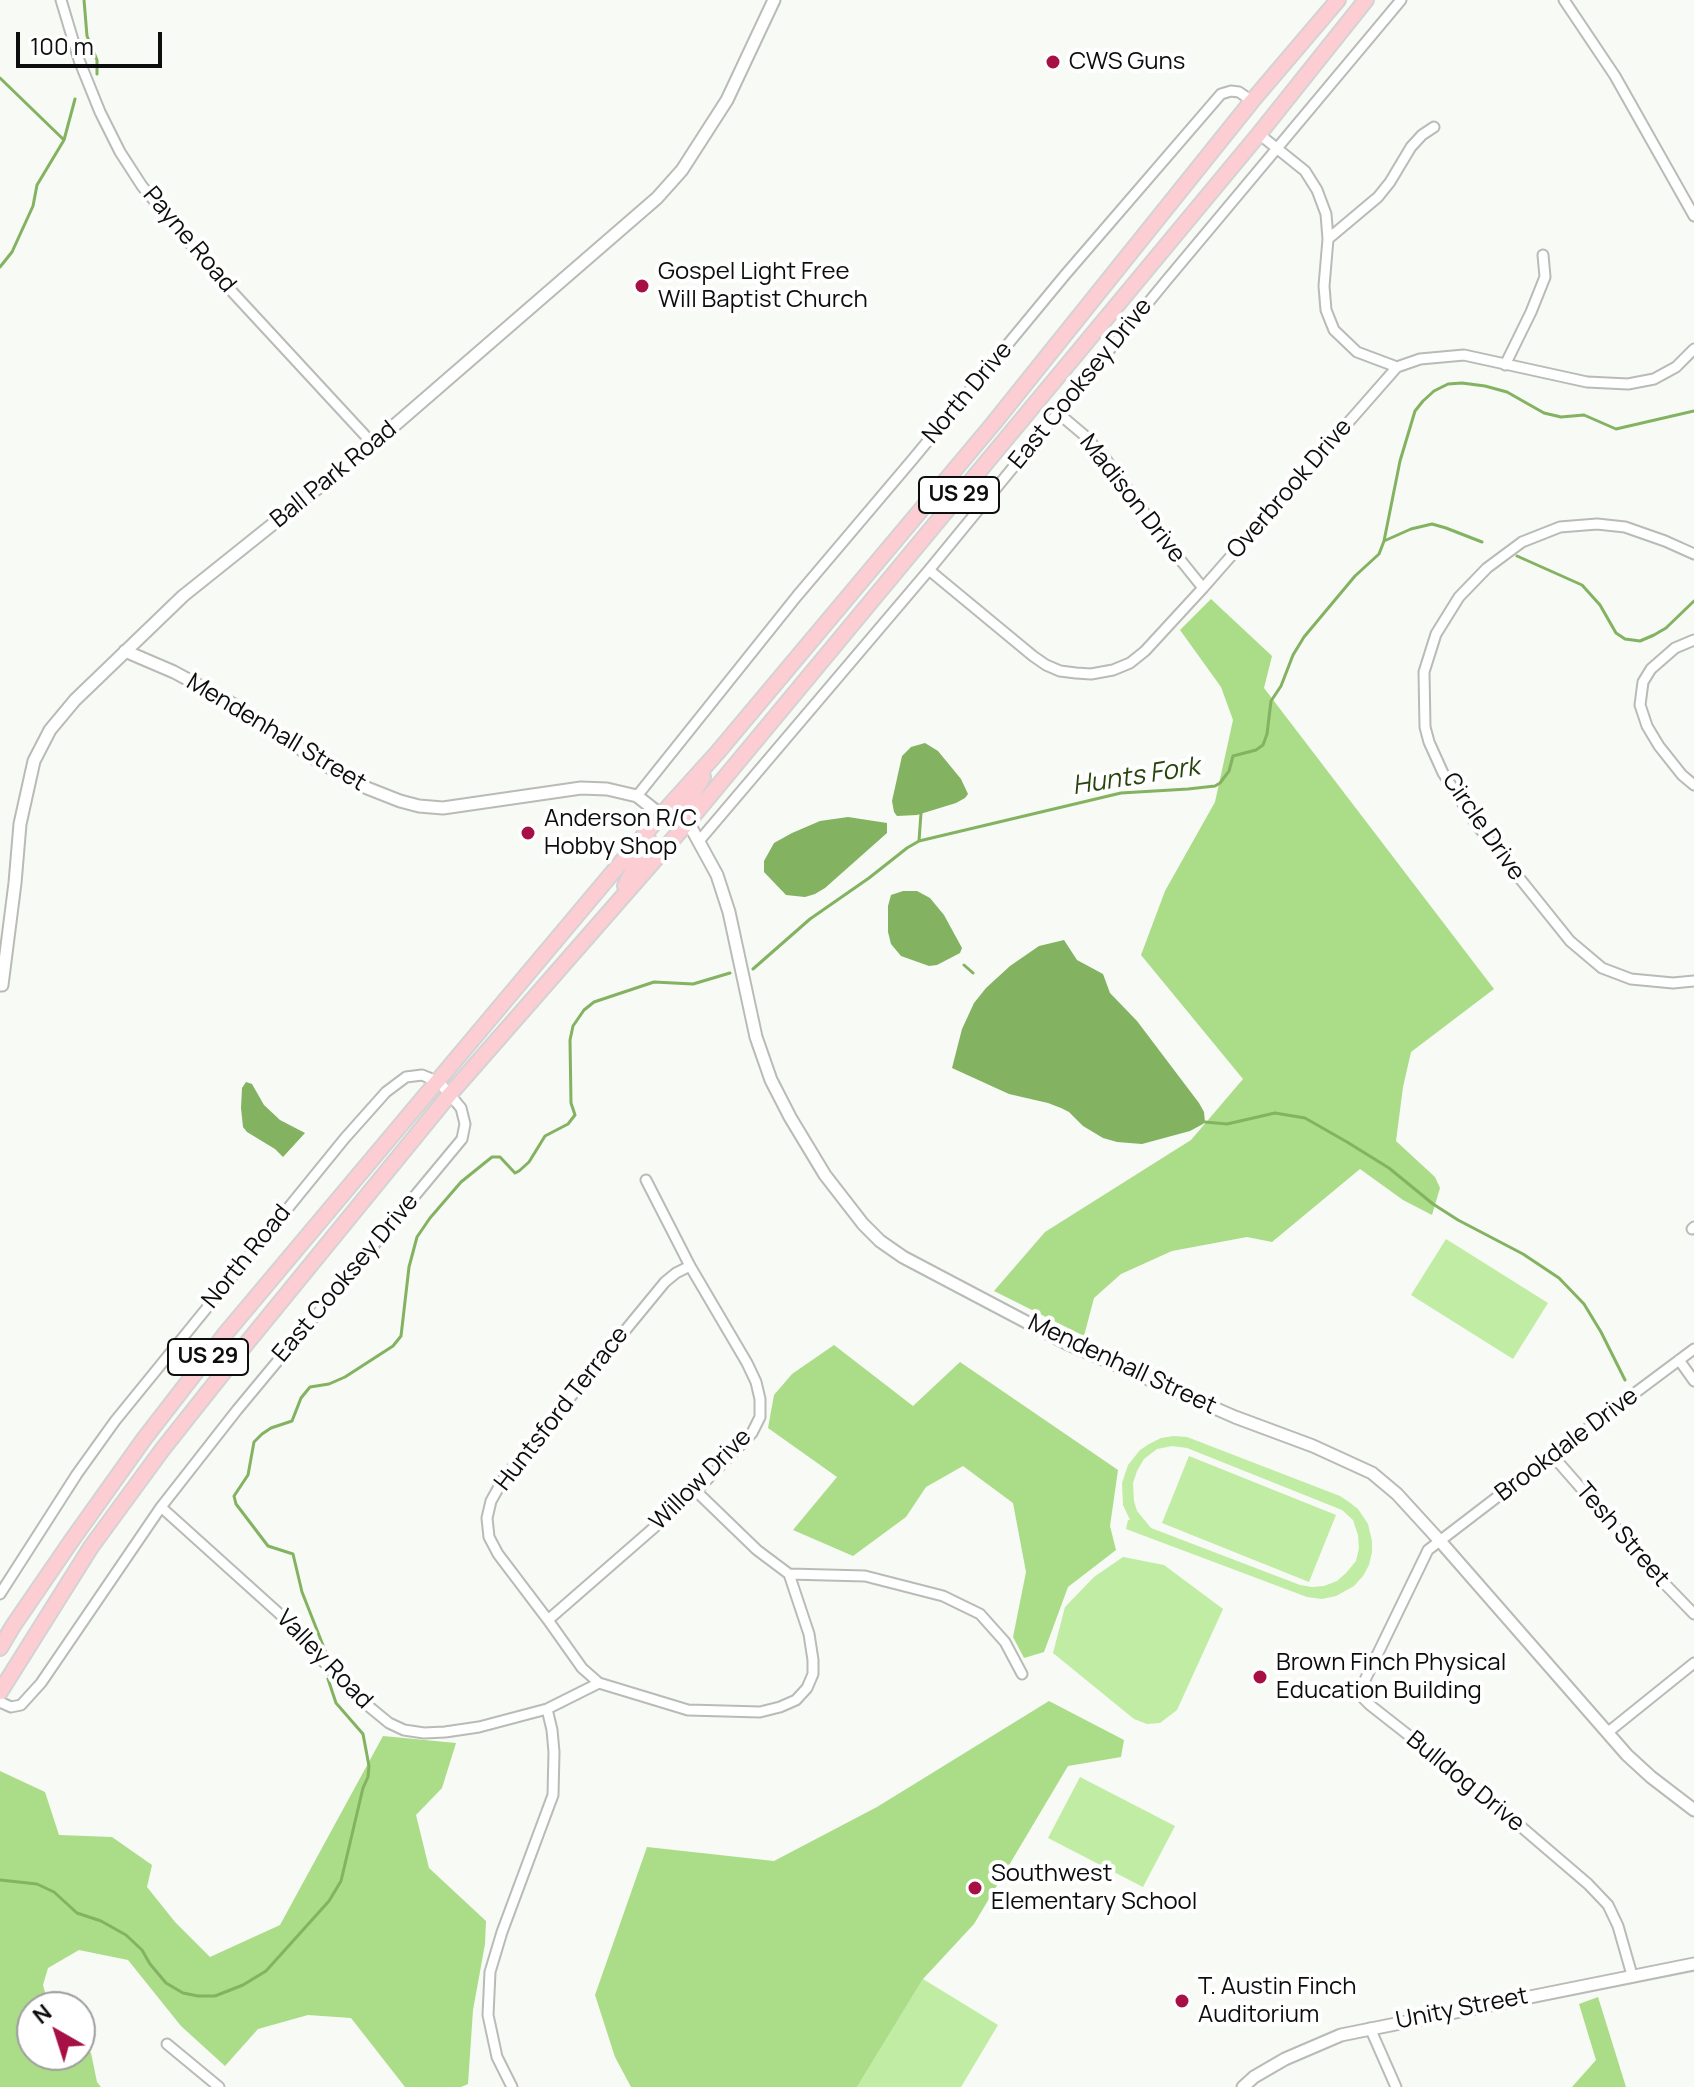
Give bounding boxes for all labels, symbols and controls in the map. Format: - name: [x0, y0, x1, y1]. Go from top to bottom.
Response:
- scale bar: [20, 16, 166, 66]
- text: 100 m: [30, 29, 94, 62]
- place label: CWS Guns: [1069, 48, 1185, 76]
- marker: CWS Guns: [1044, 53, 1062, 71]
- street label: Payne Road: [136, 181, 242, 299]
- place label: Gospel Light Free Will Baptist Church: [658, 258, 868, 314]
- marker: Gospel Light Free Will Baptist Church: [633, 277, 651, 295]
- street label: East Cooksey Drive: [1003, 293, 1159, 475]
- street label: North Drive: [917, 336, 1019, 450]
- street label: Overbrook Drive: [1222, 413, 1358, 565]
- street label: Ball Park Road: [265, 415, 403, 535]
- street label: Madison Drive: [1073, 429, 1191, 569]
- road number: US 29: [919, 477, 999, 513]
- street label: Mendenhall Street: [181, 668, 371, 798]
- water label: Hunts Fork: [1070, 752, 1202, 802]
- street label: Circle Drive: [1435, 768, 1531, 886]
- place label: Anderson R/C Hobby Shop: [544, 805, 697, 861]
- marker: Anderson R/C Hobby Shop: [519, 824, 537, 842]
- street label: East Cooksey Drive: [267, 1188, 425, 1368]
- street label: North Road: [197, 1199, 297, 1315]
- street label: Mendenhall Street: [1023, 1309, 1221, 1421]
- street label: Huntsford Terrace: [489, 1321, 635, 1497]
- road number: US 29: [168, 1339, 248, 1375]
- street label: Brookdale Drive: [1490, 1382, 1644, 1508]
- street label: Willow Drive: [644, 1423, 758, 1537]
- street label: Tesh Street: [1569, 1477, 1675, 1593]
- street label: Valley Road: [270, 1605, 378, 1715]
- place label: Brown Finch Physical Education Building: [1276, 1649, 1506, 1705]
- marker: Brown Finch Physical Education Building: [1251, 1668, 1269, 1686]
- street label: Bulldog Drive: [1400, 1726, 1530, 1838]
- place label: Southwest Elementary School: [991, 1860, 1197, 1916]
- marker: Southwest Elementary School: [966, 1879, 984, 1897]
- place label: T. Austin Finch Auditorium: [1198, 1973, 1357, 2029]
- street label: Unity Street: [1394, 1982, 1530, 2036]
- north arrow: [16, 1991, 96, 2071]
- marker: T. Austin Finch Auditorium: [1173, 1992, 1191, 2010]
- text: N: [27, 1997, 58, 2031]

